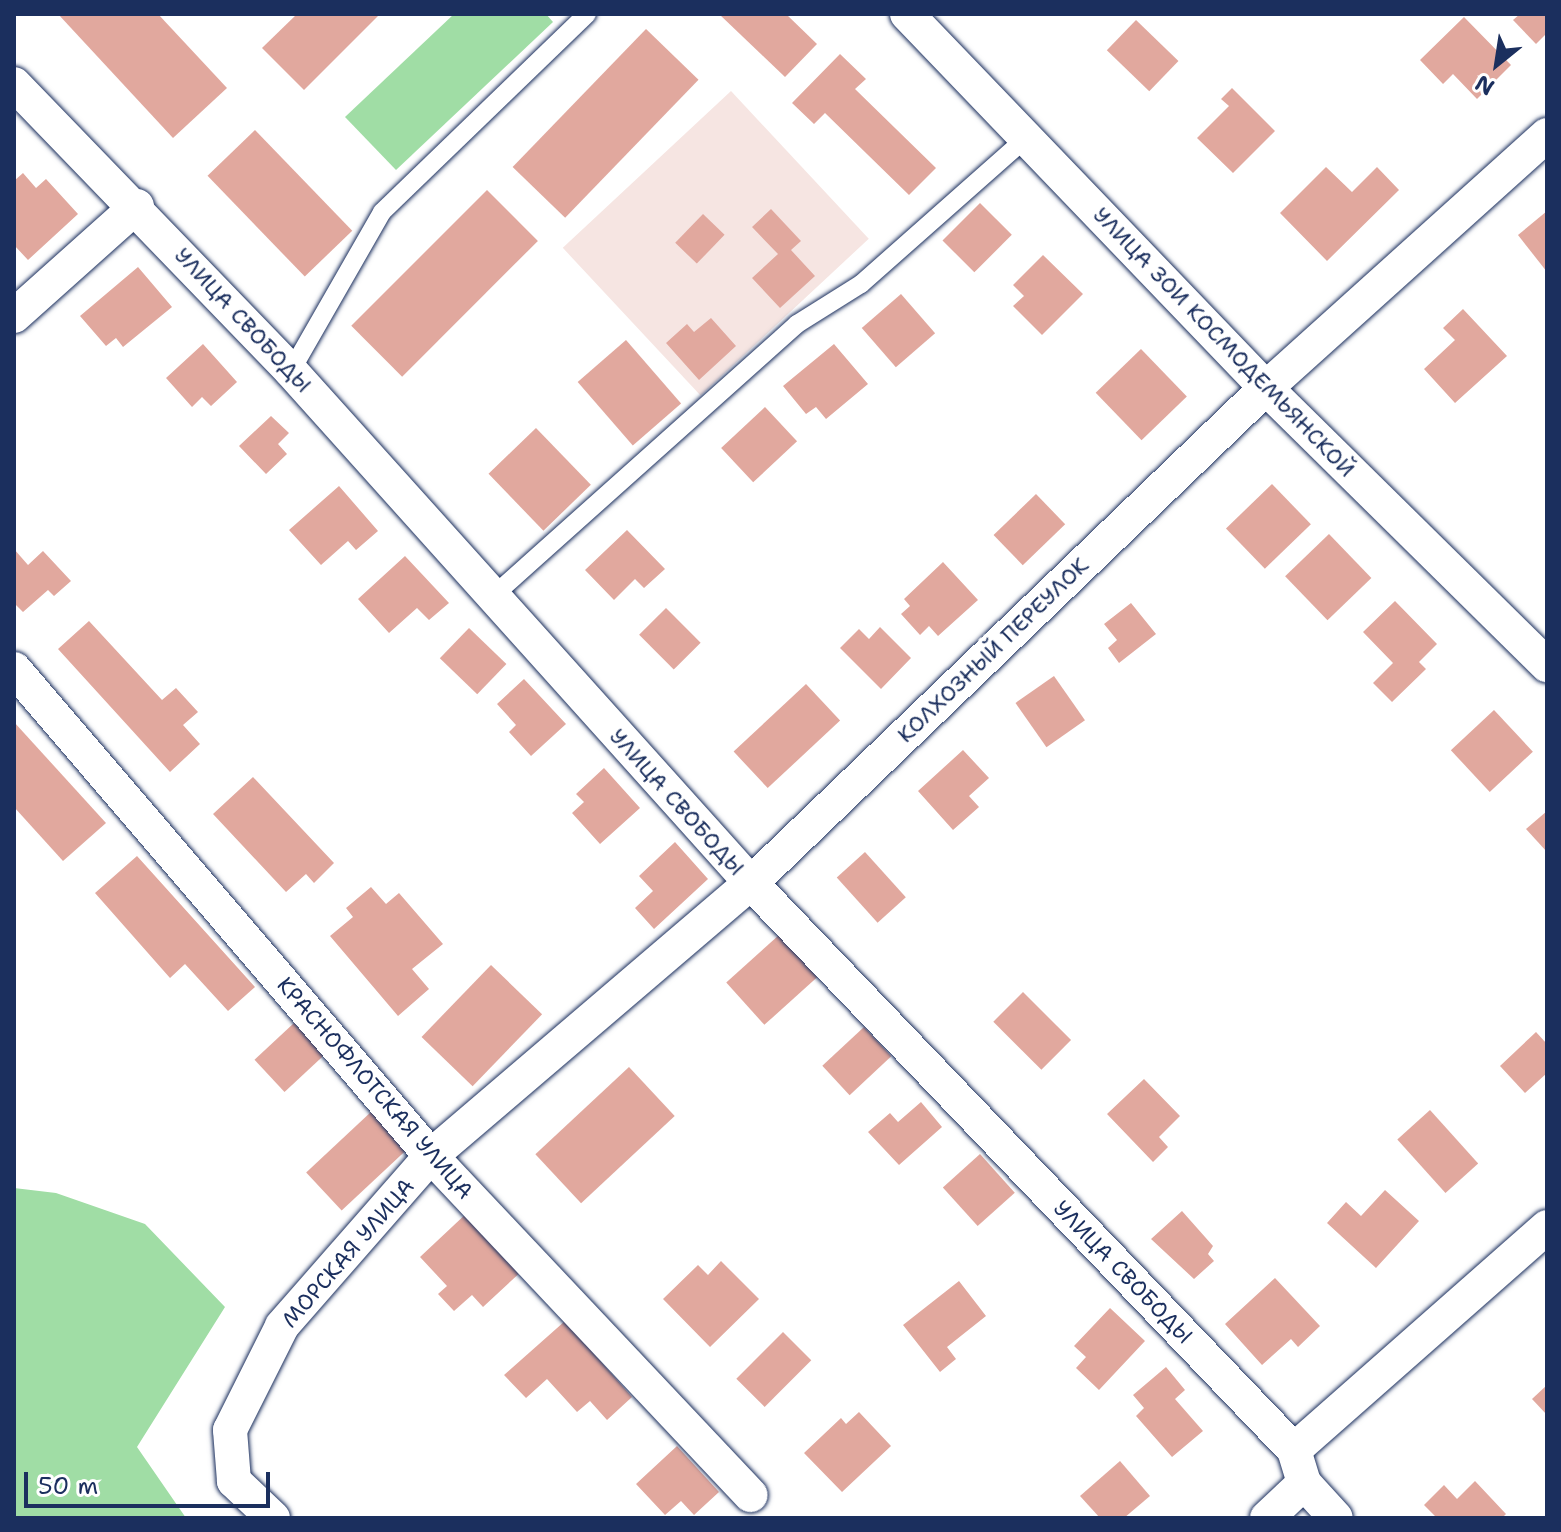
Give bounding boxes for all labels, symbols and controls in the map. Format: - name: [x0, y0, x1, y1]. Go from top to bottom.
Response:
- north arrow: [1457, 24, 1537, 104]
- text: N: [1470, 68, 1500, 102]
- street label: УЛИЦА ЗОИ КОСМОДЕМЬЯНСКОЙ: [1088, 202, 1360, 482]
- street label: УЛИЦА СВОБОДЫ: [169, 242, 317, 398]
- street label: КОЛХОЗНЫЙ ПЕРЕУЛОК: [892, 552, 1094, 748]
- street label: УЛИЦА СВОБОДЫ: [604, 723, 750, 881]
- street label: КРАСНОФЛОТСКАЯ УЛИЦА: [271, 972, 479, 1204]
- street label: МОРСКАЯ УЛИЦА: [276, 1173, 420, 1333]
- street label: УЛИЦА СВОБОДЫ: [1048, 1195, 1198, 1349]
- scale bar: [28, 1456, 274, 1506]
- text: 50 m: [38, 1470, 98, 1502]

